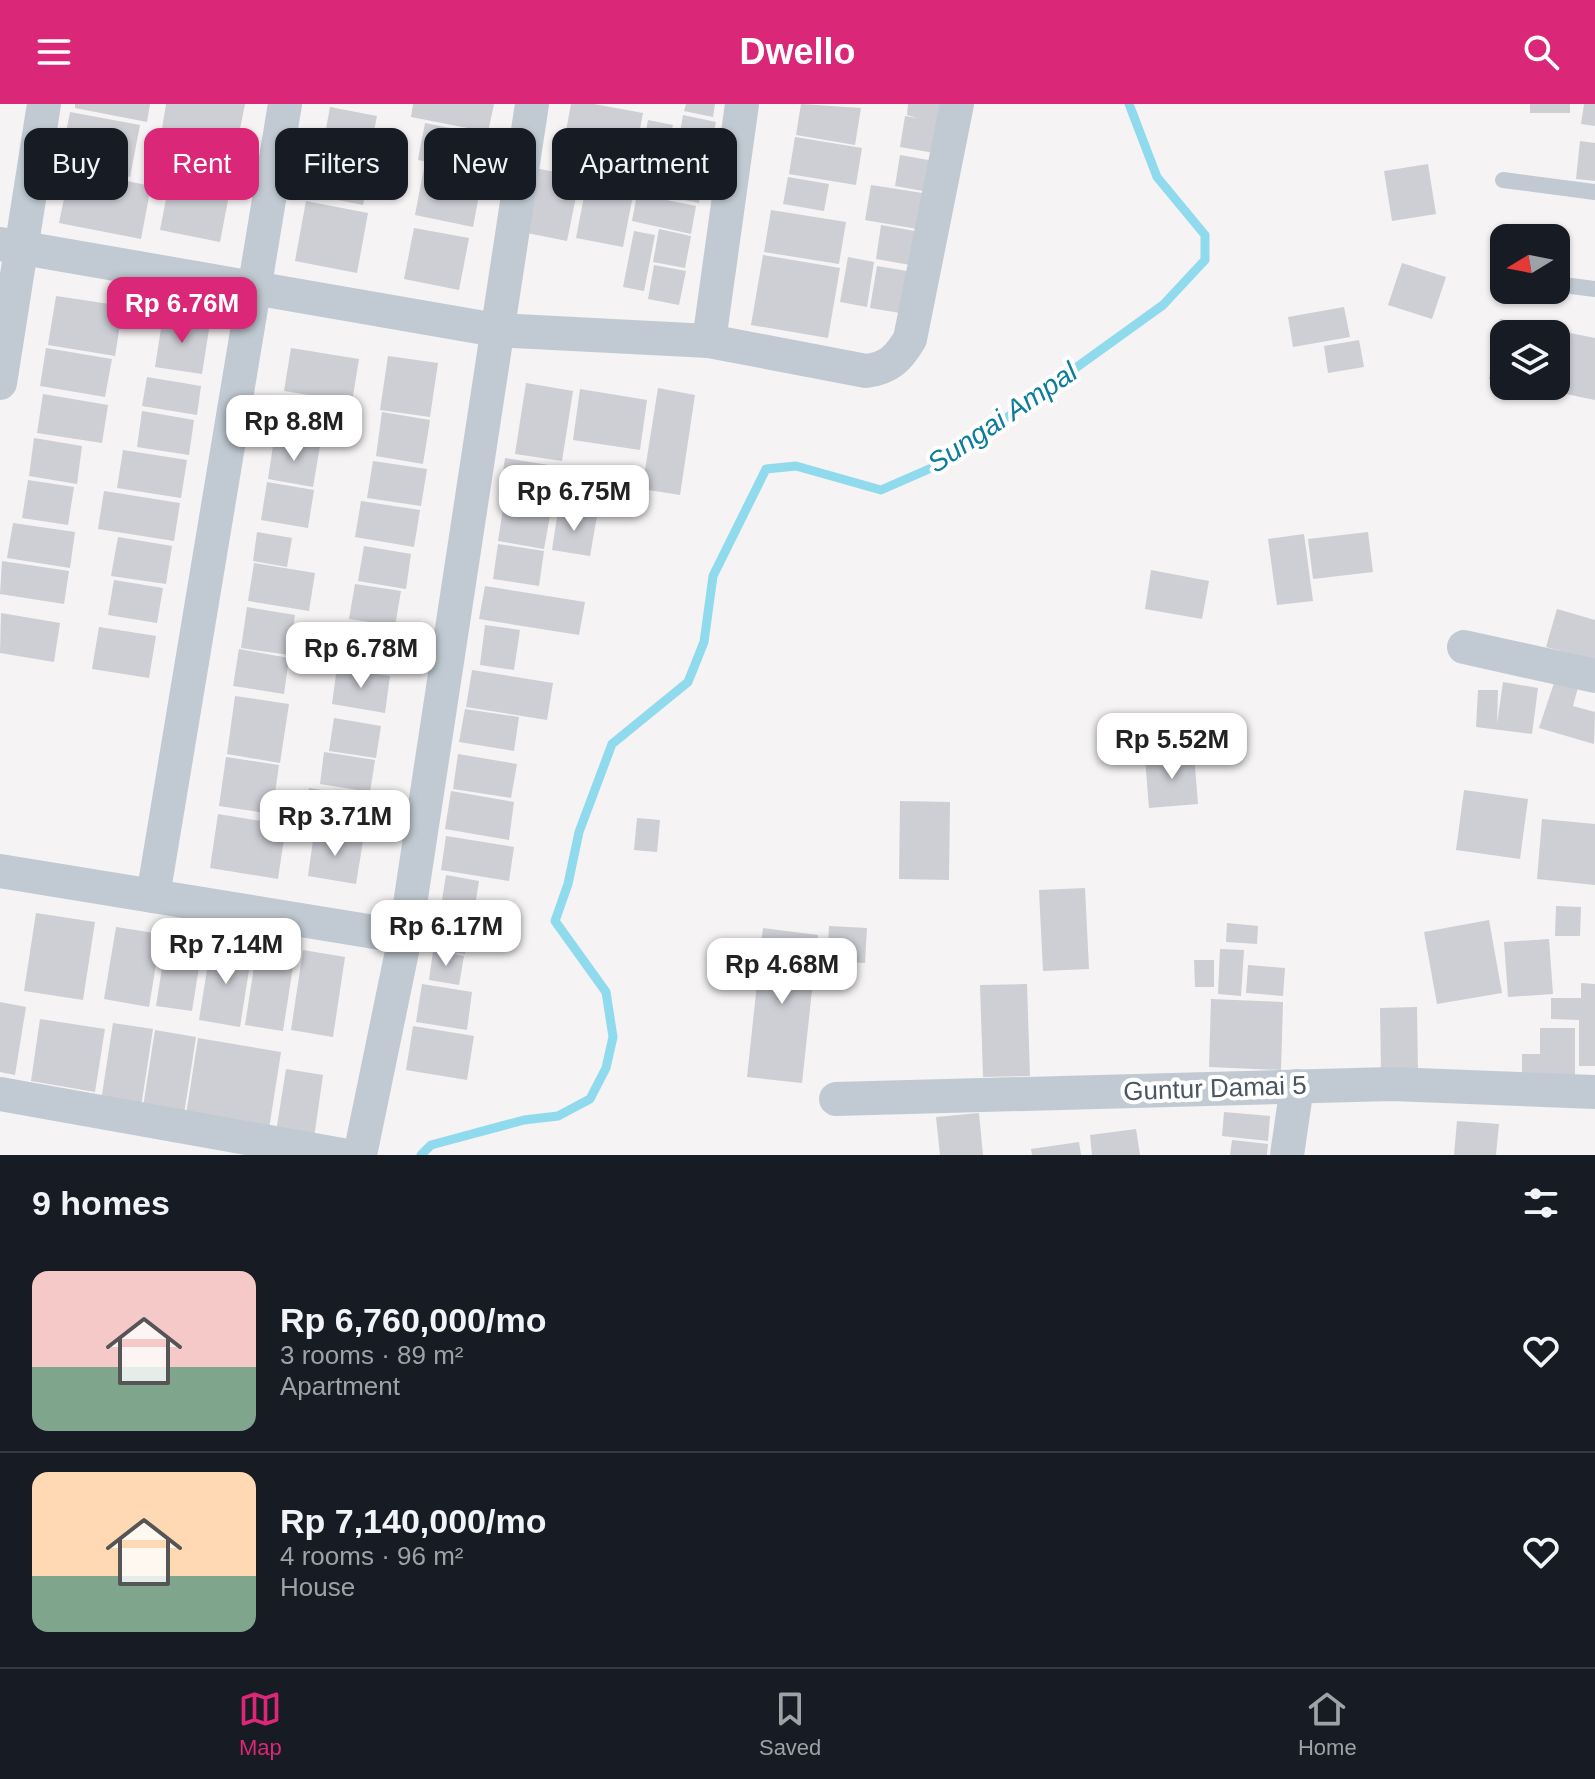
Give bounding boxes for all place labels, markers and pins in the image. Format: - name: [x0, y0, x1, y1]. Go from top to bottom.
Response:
- pin: Rp 6.76M: [99, 277, 265, 345]
- pin: Rp 8.8M: [220, 395, 368, 463]
- pin: Rp 6.75M: [491, 465, 657, 533]
- pin: Rp 6.78M: [278, 622, 444, 690]
- pin: Rp 5.52M: [1089, 713, 1255, 781]
- pin: Rp 3.71M: [252, 790, 418, 858]
- pin: Rp 6.17M: [363, 900, 529, 968]
- pin: Rp 7.14M: [143, 918, 309, 986]
- pin: Rp 4.68M: [699, 938, 865, 1006]

